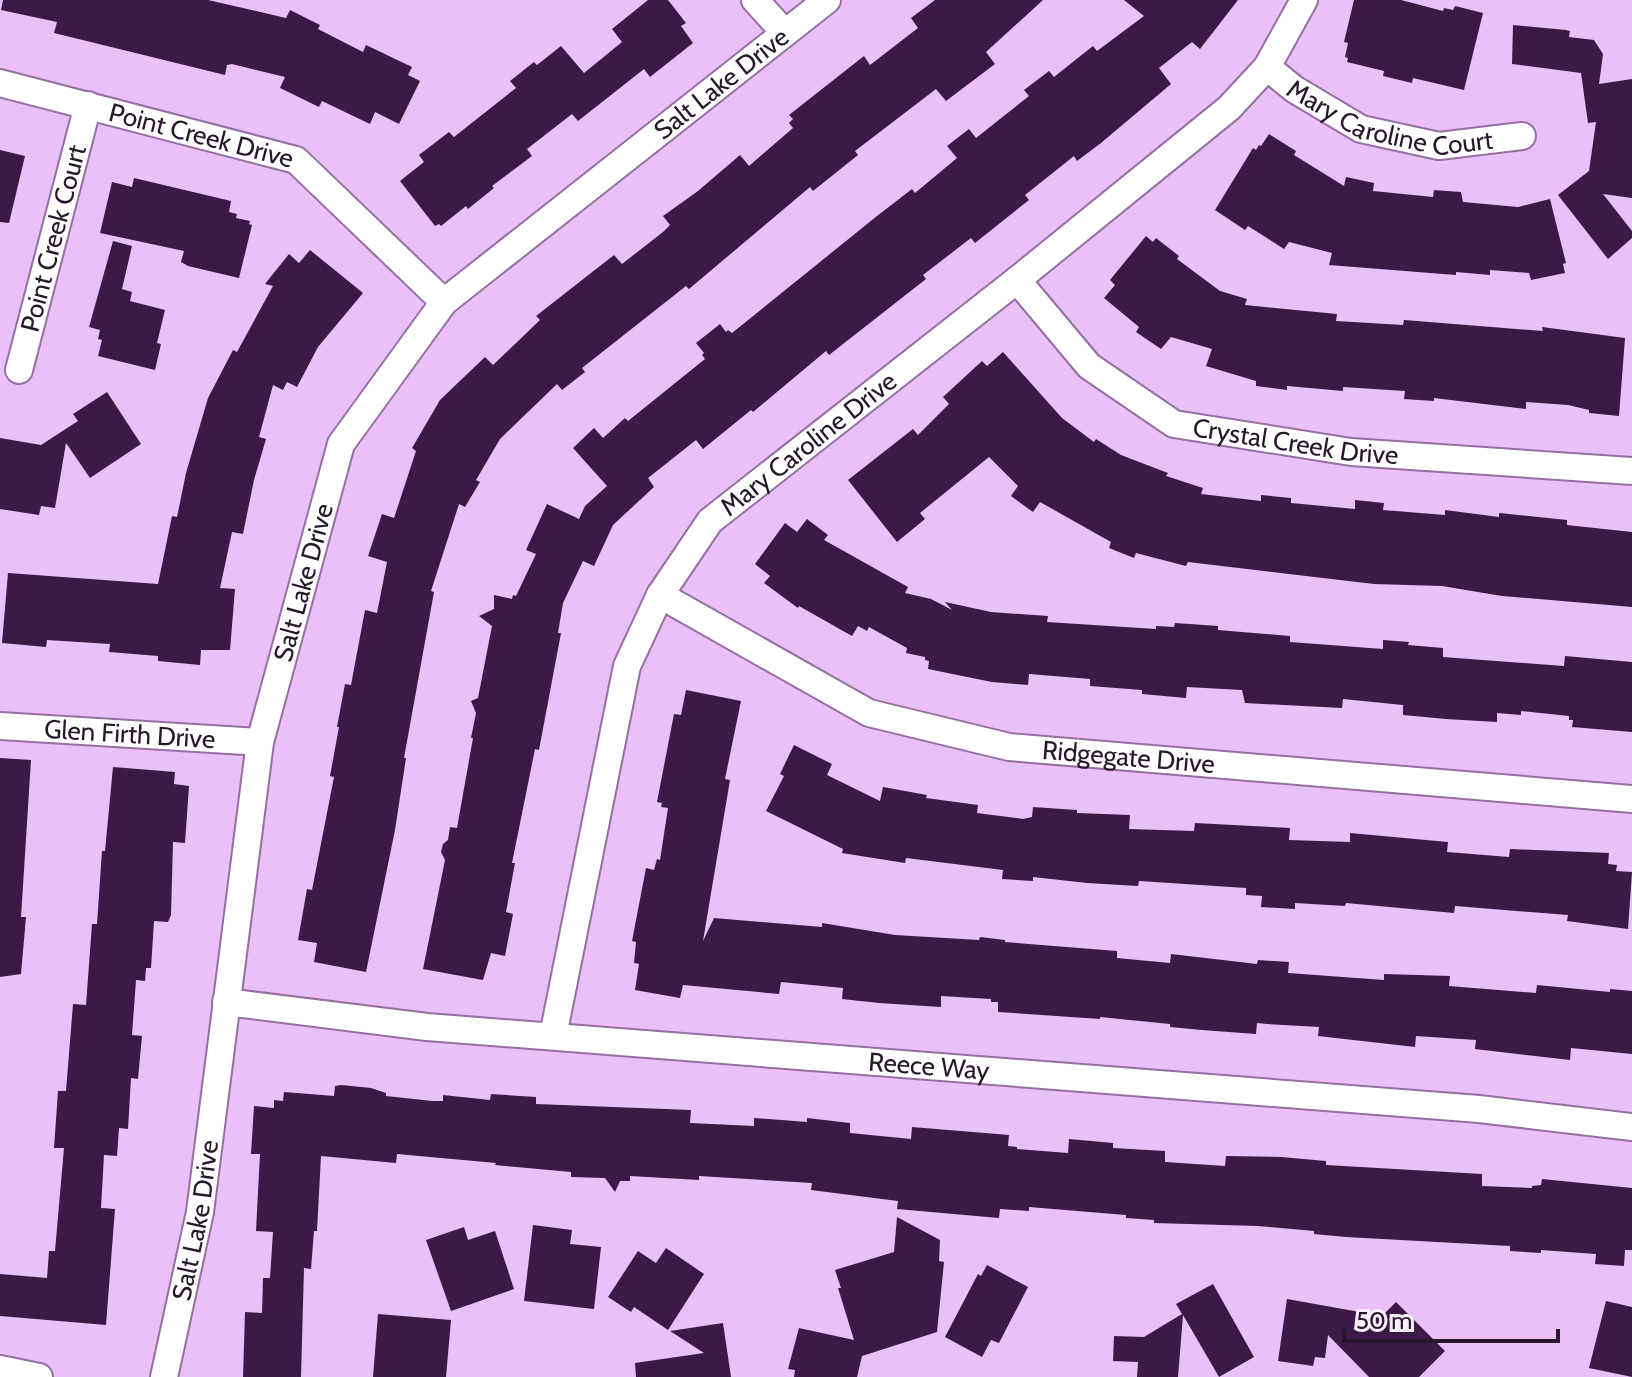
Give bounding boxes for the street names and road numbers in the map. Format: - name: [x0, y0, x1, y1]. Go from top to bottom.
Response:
- street label: Salt Lake Drive: [648, 21, 795, 146]
- street label: Mary Caroline Court: [1281, 72, 1495, 163]
- street label: Point Creek Drive: [106, 96, 297, 175]
- street label: Point Creek Court: [14, 141, 93, 335]
- street label: Mary Caroline Drive: [714, 365, 903, 523]
- street label: Crystal Creek Drive: [1191, 411, 1399, 471]
- street label: Salt Lake Drive: [267, 500, 340, 665]
- street label: Glen Firth Drive: [43, 713, 216, 755]
- street label: Ridgegate Drive: [1041, 734, 1216, 780]
- street label: Reece Way: [867, 1045, 991, 1087]
- street label: Salt Lake Drive: [165, 1138, 225, 1303]

